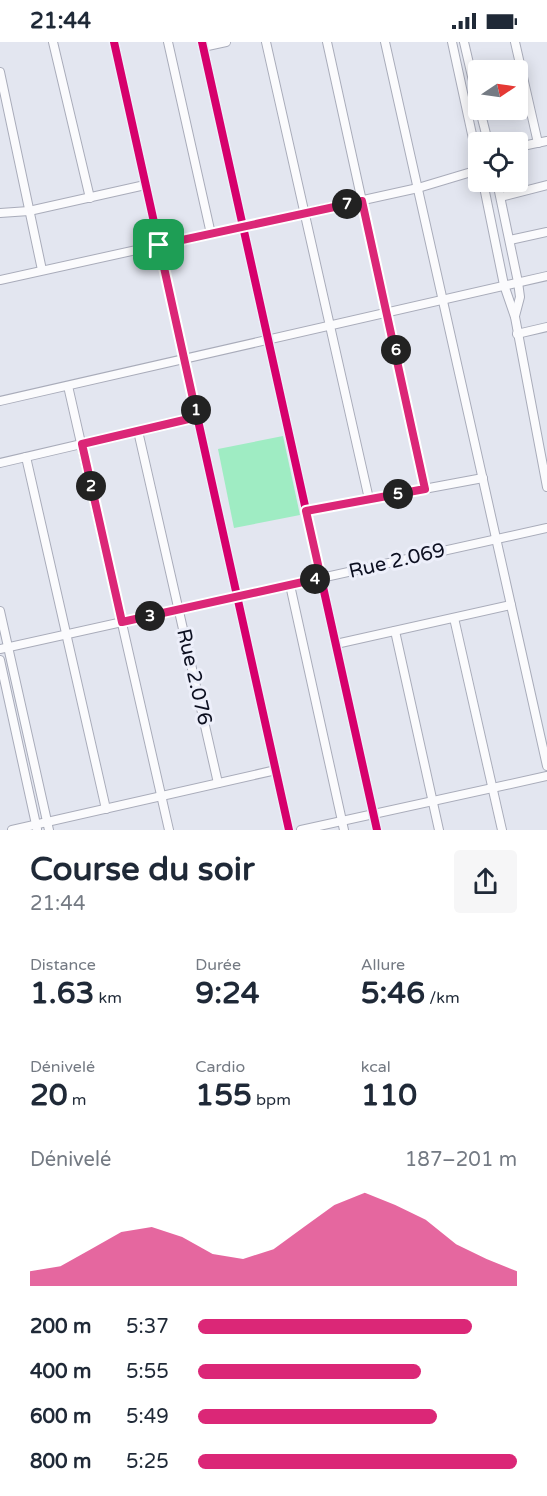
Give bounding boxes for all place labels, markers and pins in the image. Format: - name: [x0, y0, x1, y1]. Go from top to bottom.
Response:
- pin: 7: [332, 189, 362, 219]
- pin: [133, 219, 184, 270]
- pin: 6: [381, 335, 411, 365]
- pin: 1: [181, 395, 211, 425]
- pin: 2: [76, 471, 106, 501]
- pin: 5: [383, 479, 413, 509]
- pin: 4: [300, 564, 330, 594]
- pin: 3: [135, 601, 165, 631]

